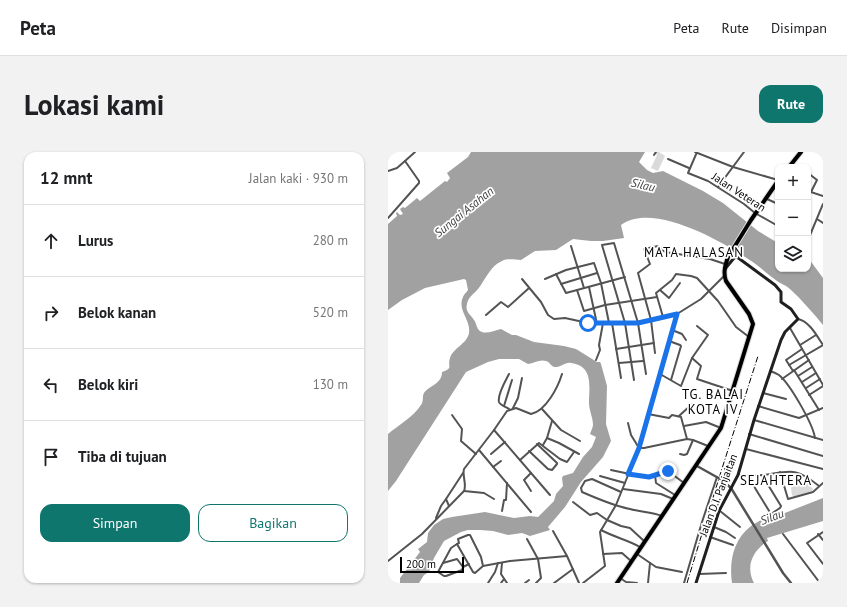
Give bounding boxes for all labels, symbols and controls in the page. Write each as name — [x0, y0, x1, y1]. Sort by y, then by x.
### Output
text: Peta — [20, 16, 56, 40]
text: Peta — [673, 19, 699, 37]
text: Rute — [721, 19, 749, 37]
text: Disimpan — [771, 19, 827, 37]
button: Rute — [759, 85, 823, 123]
text: Lokasi kami — [24, 86, 164, 123]
map controls — [775, 164, 811, 272]
button: + — [775, 164, 811, 200]
text: 12 mnt — [40, 167, 92, 189]
street label: Jalan Veteran — [709, 169, 769, 215]
text: Jalan kaki · 930 m — [249, 170, 348, 187]
water label: Silau — [630, 174, 657, 195]
water label: Sungai Asahan — [431, 183, 496, 240]
button: − — [775, 200, 811, 236]
icon: ahead — [40, 230, 62, 252]
text: Lurus — [78, 231, 113, 250]
text: 280 m — [313, 232, 348, 249]
button: layers — [775, 236, 811, 272]
district label: MATA HALASAN — [644, 244, 744, 261]
icon: right — [40, 302, 62, 324]
text: Belok kanan — [78, 303, 156, 322]
text: 520 m — [313, 304, 348, 321]
route start — [579, 314, 597, 332]
icon: left — [40, 374, 62, 396]
text: Belok kiri — [78, 375, 138, 394]
text: 130 m — [313, 376, 348, 393]
district label: TG. BALAI KOTA IV — [682, 386, 744, 418]
icon: arrive — [40, 446, 62, 468]
text: Tiba di tujuan — [78, 447, 167, 466]
street label: Jalan D.I. Panjaitan — [696, 452, 740, 539]
route end — [659, 462, 677, 480]
district label: SEJAHTERA — [740, 472, 812, 489]
button: Simpan — [40, 504, 190, 542]
button: Bagikan — [198, 504, 348, 542]
water label: Silau — [758, 505, 786, 528]
scale bar — [400, 555, 464, 574]
text: 200 m — [406, 557, 436, 571]

